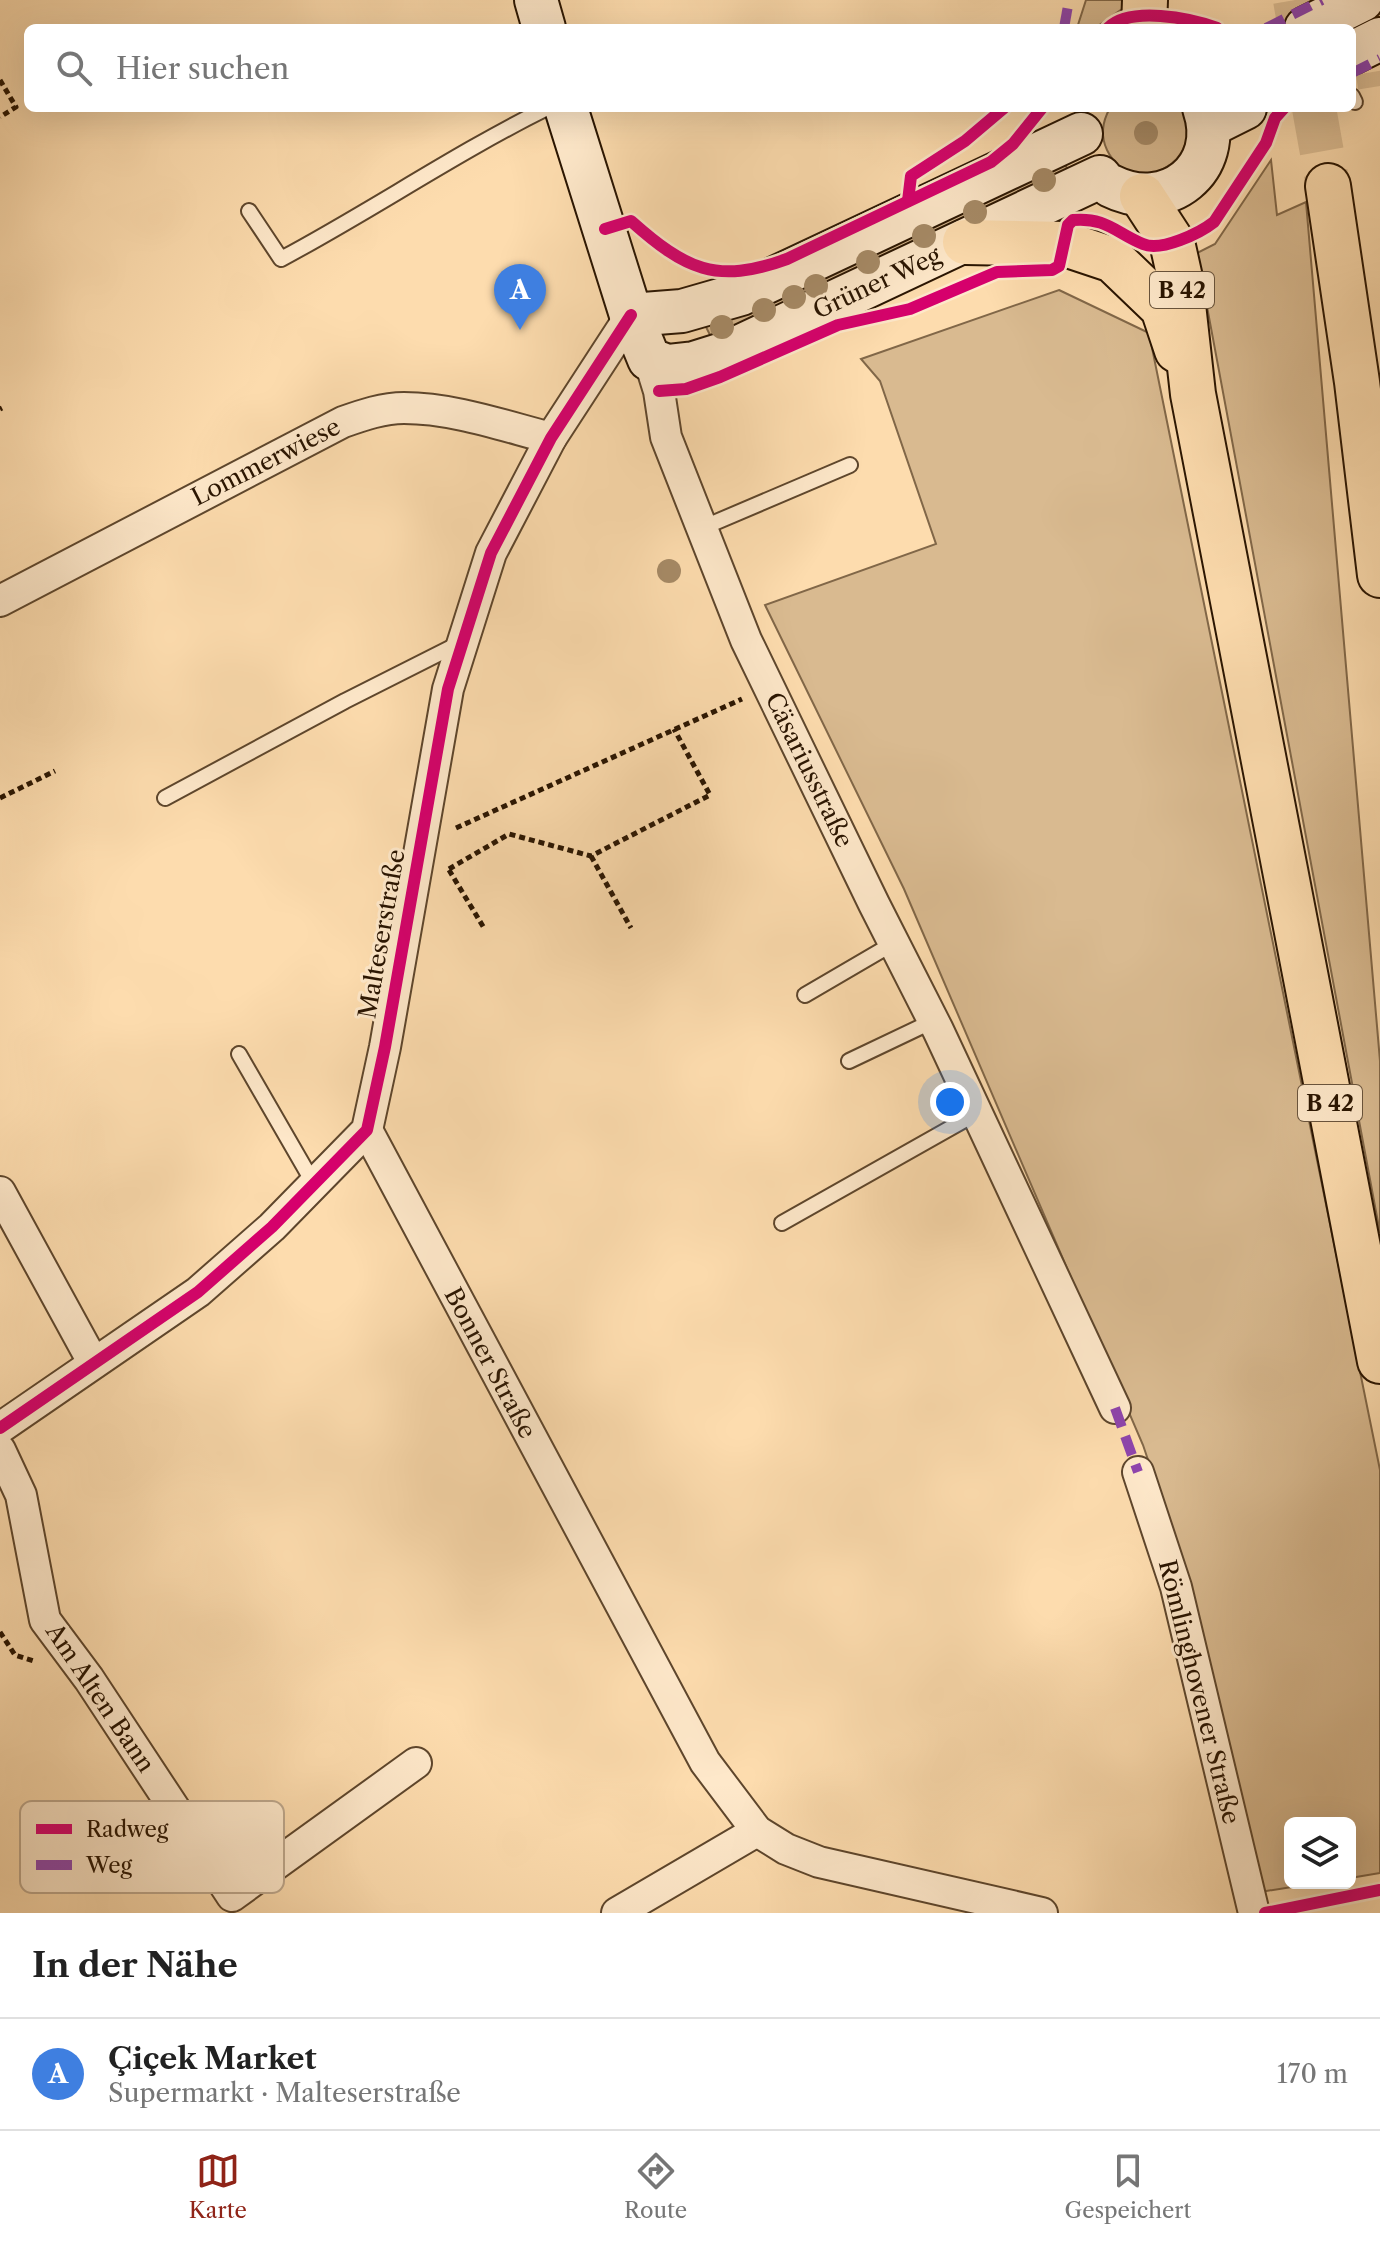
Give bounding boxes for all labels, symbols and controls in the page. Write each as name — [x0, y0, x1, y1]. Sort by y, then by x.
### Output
search box — [24, 24, 1356, 112]
icon: search — [52, 46, 96, 90]
text: Hier suchen — [116, 50, 289, 87]
street label: Grüner Weg — [808, 240, 946, 325]
pin: A — [494, 264, 546, 330]
road number: B 42 — [1150, 272, 1214, 308]
street label: Lommerwiese — [186, 412, 345, 512]
street label: Cäsariusstraße — [759, 688, 859, 852]
street label: Malteserstraße — [352, 847, 411, 1021]
your location — [930, 1082, 970, 1122]
road number: B 42 — [1298, 1085, 1362, 1121]
street label: Bonner Straße — [439, 1282, 542, 1443]
street label: Römlinghovener Straße — [1153, 1557, 1246, 1827]
street label: Am Alten Bann — [39, 1617, 161, 1778]
legend — [20, 1801, 284, 1893]
text: Radweg — [86, 1816, 169, 1843]
map controls — [1284, 1817, 1356, 1889]
button: layers — [1284, 1817, 1356, 1889]
text: Weg — [85, 1852, 133, 1879]
text: In der Nähe — [32, 1944, 238, 1986]
text: Çiçek Market — [108, 2040, 317, 2077]
text: A — [48, 2058, 68, 2090]
text: 170 m — [1277, 2058, 1348, 2090]
text: Supermarkt · Malteserstraße — [108, 2077, 461, 2109]
tab: Karte — [189, 2149, 247, 2224]
tab: Route — [624, 2149, 687, 2224]
tab: Gespeichert — [1064, 2149, 1191, 2224]

